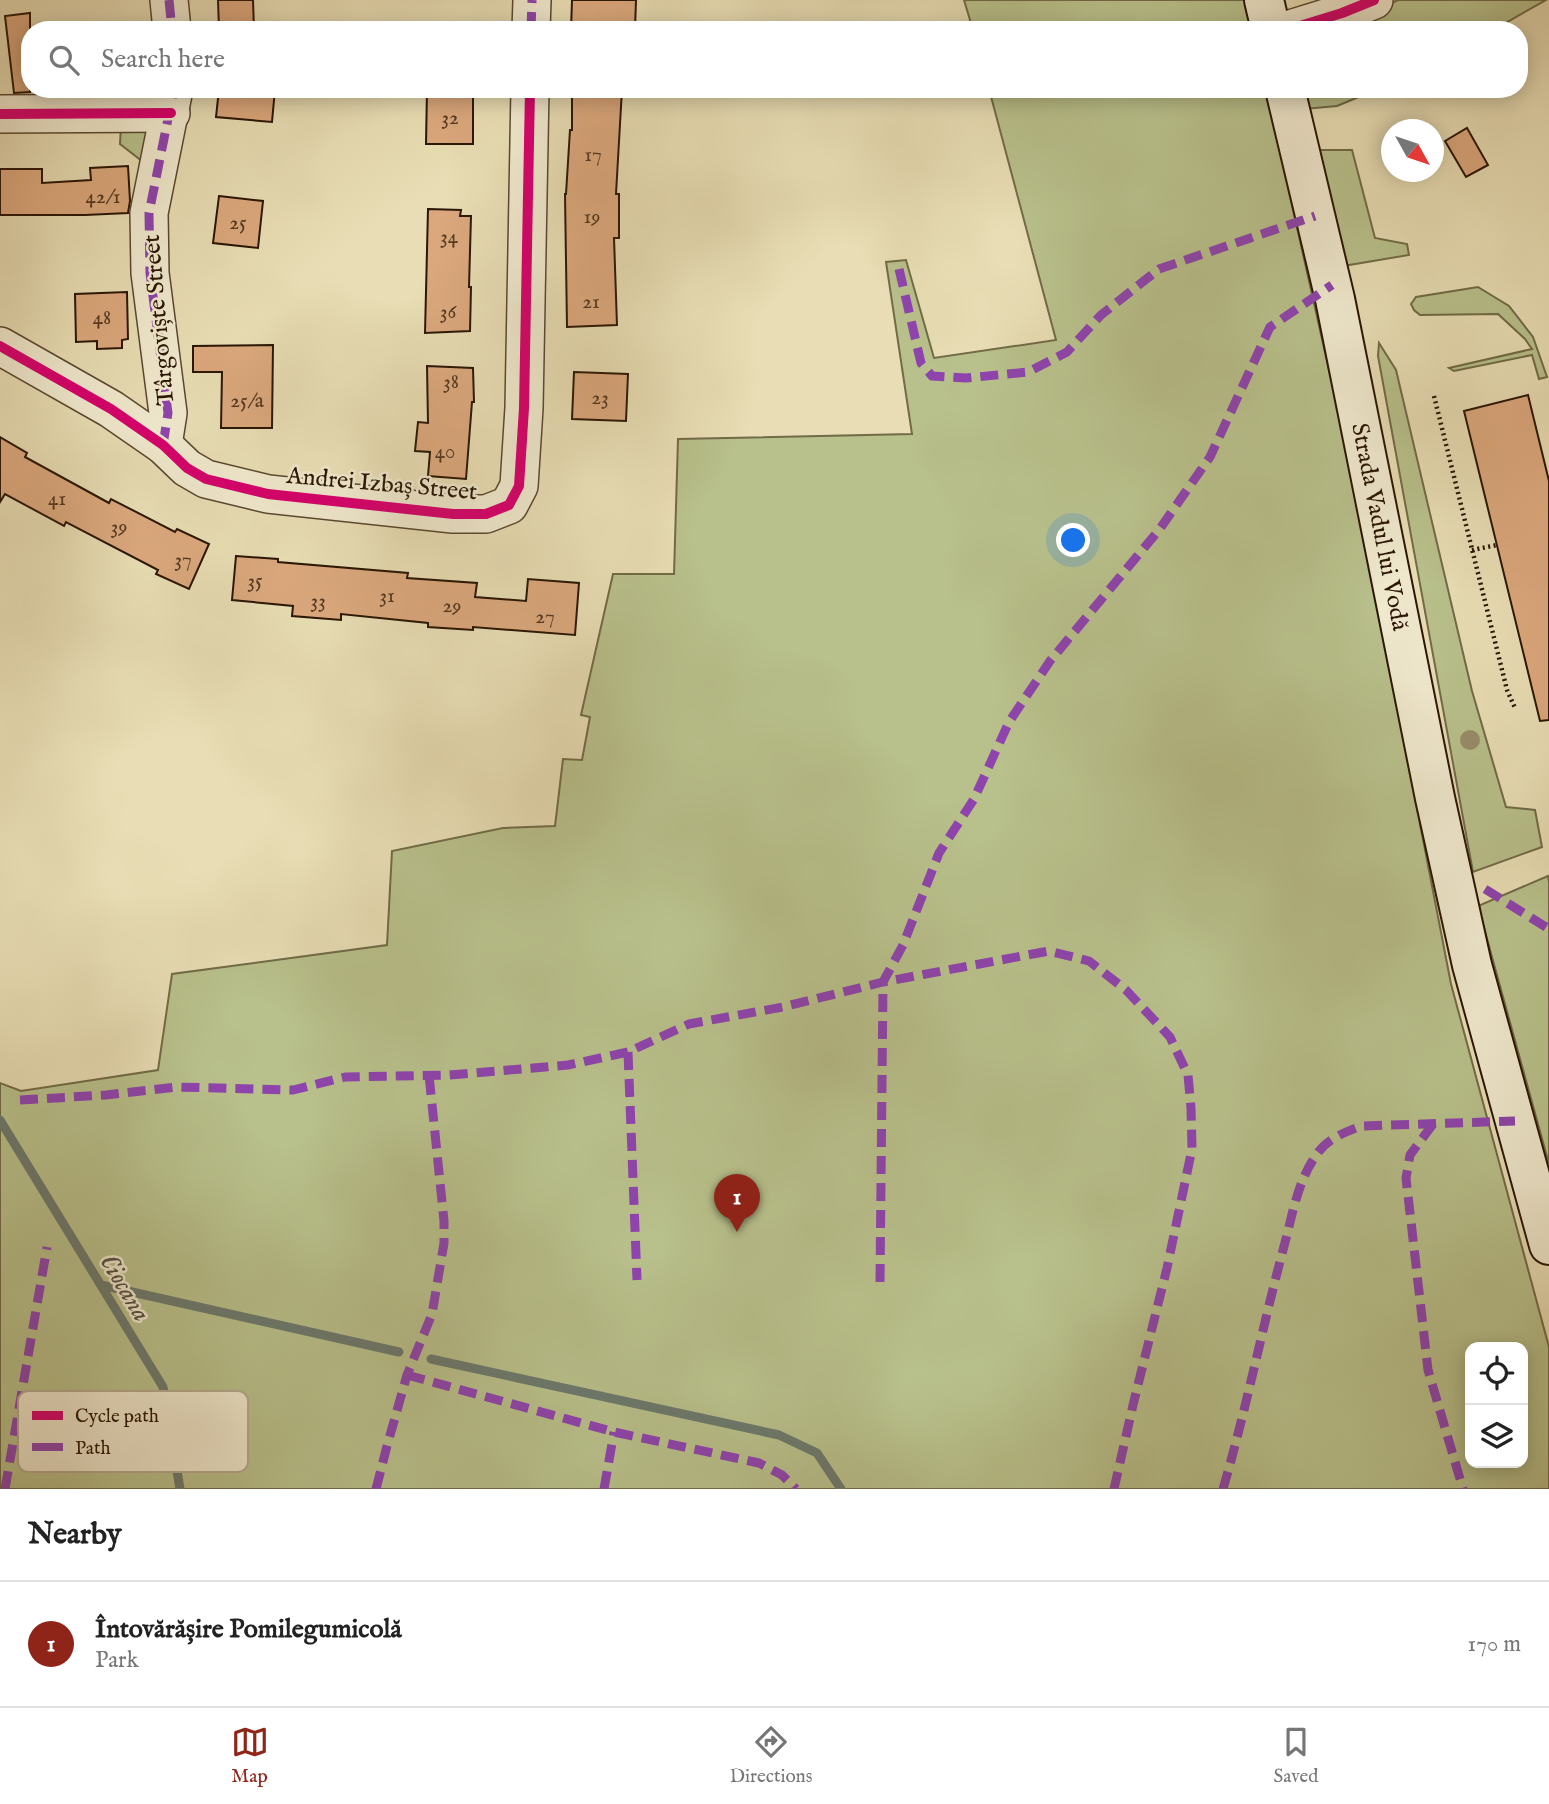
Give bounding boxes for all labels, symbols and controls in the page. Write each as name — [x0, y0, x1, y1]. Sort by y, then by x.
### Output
search box — [21, 21, 1528, 98]
icon: search — [45, 41, 83, 79]
text: Search here — [101, 43, 225, 76]
house number: 32 — [441, 105, 459, 132]
north arrow — [1381, 119, 1444, 182]
house number: 17 — [584, 142, 602, 169]
house number: 42/1 — [85, 184, 121, 211]
house number: 19 — [584, 204, 601, 231]
house number: 25 — [229, 210, 247, 237]
house number: 34 — [440, 224, 459, 251]
street label: Târgoviște Street — [137, 233, 182, 407]
house number: 21 — [582, 289, 600, 316]
house number: 36 — [440, 299, 457, 326]
house number: 48 — [93, 305, 111, 332]
house number: 38 — [443, 369, 459, 396]
house number: 23 — [591, 385, 609, 412]
house number: 25/a — [230, 388, 265, 415]
street label: Strada Vadul lui Vodă — [1343, 420, 1415, 634]
house number: 40 — [435, 439, 455, 466]
street label: Andrei Izbaș Street — [284, 461, 478, 508]
house number: 41 — [48, 486, 66, 513]
house number: 39 — [110, 514, 128, 541]
your location — [1056, 523, 1090, 557]
house number: 37 — [174, 547, 192, 574]
house number: 35 — [247, 568, 263, 595]
house number: 31 — [379, 583, 395, 610]
house number: 33 — [310, 588, 326, 615]
house number: 29 — [442, 593, 462, 620]
house number: 27 — [535, 604, 555, 631]
pin: 1 — [714, 1174, 760, 1232]
water label: Ciocana — [92, 1248, 158, 1327]
map controls — [1465, 1342, 1528, 1468]
button: locate — [1465, 1342, 1528, 1405]
legend — [18, 1391, 248, 1472]
text: Cycle path — [75, 1405, 159, 1429]
button: layers — [1465, 1405, 1528, 1468]
text: Path — [75, 1437, 111, 1461]
text: Nearby — [28, 1516, 121, 1554]
text: Întovărășire Pomilegumicolă — [95, 1613, 402, 1646]
text: 1 — [47, 1630, 55, 1659]
text: 170 m — [1468, 1630, 1521, 1659]
text: Park — [95, 1646, 139, 1675]
tab: Map — [231, 1723, 269, 1789]
tab: Directions — [730, 1723, 812, 1789]
tab: Saved — [1273, 1723, 1318, 1789]

